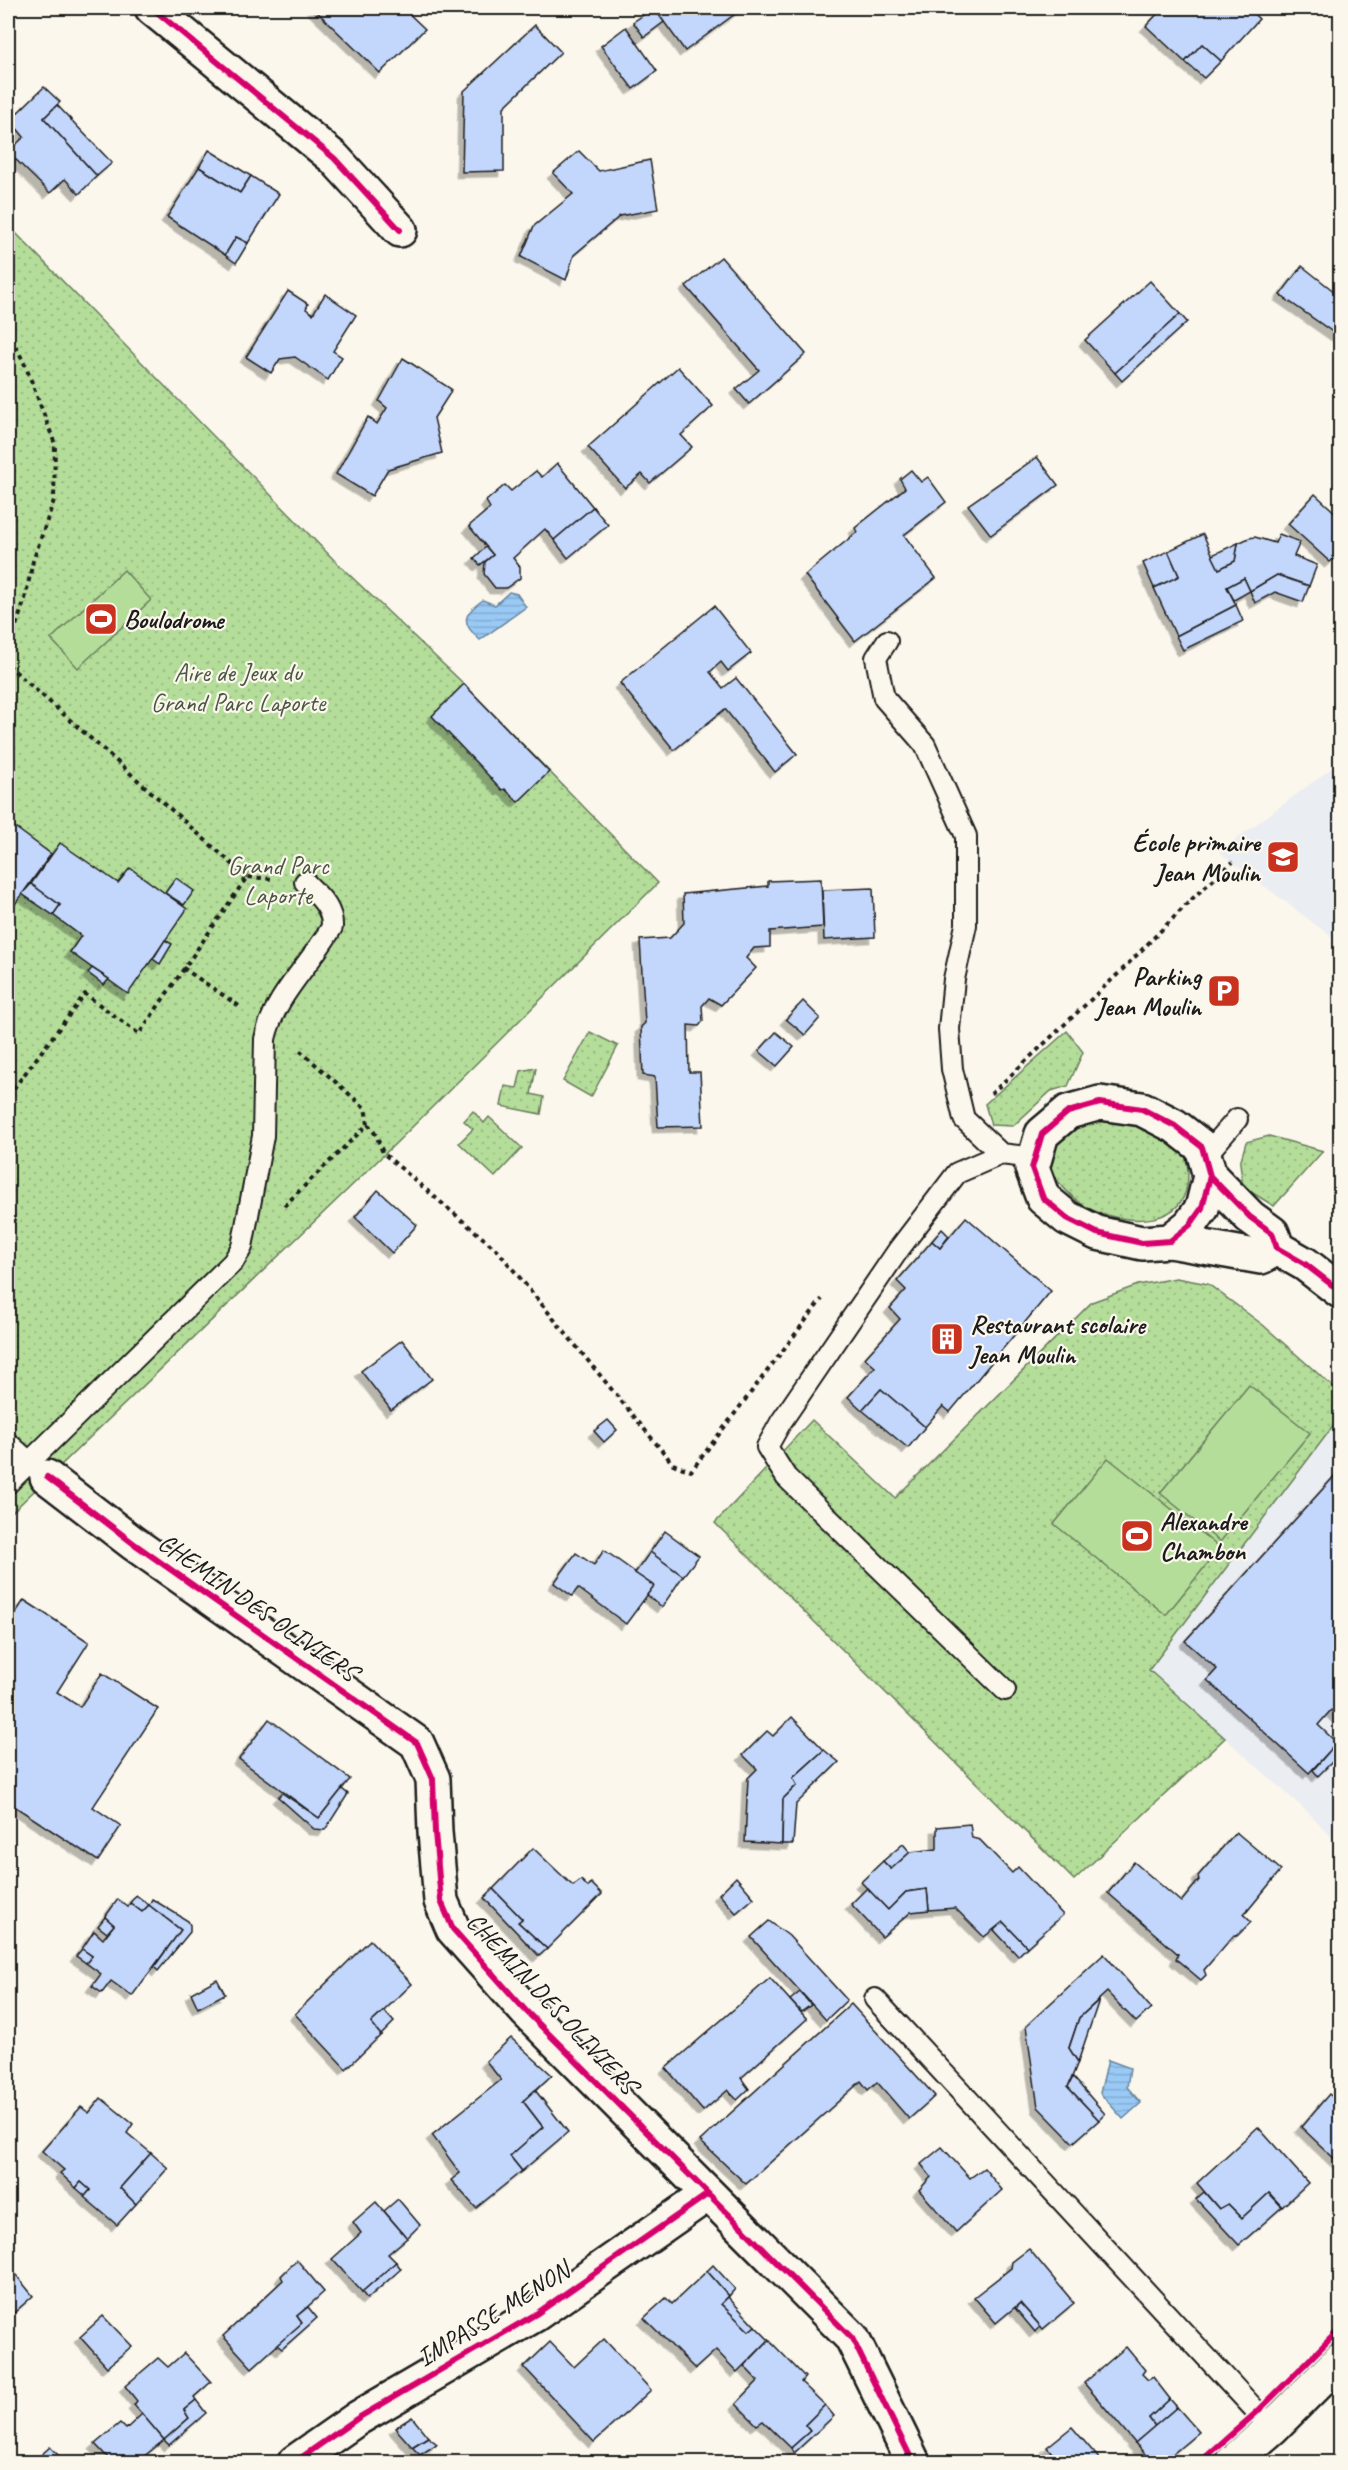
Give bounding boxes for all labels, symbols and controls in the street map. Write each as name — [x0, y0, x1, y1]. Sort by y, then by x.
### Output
sports icon: Boulodrome — [83, 601, 119, 637]
place label: Boulodrome — [124, 603, 226, 636]
park label: Aire de Jeux du Grand Parc Laporte — [151, 656, 327, 719]
place label: École primaire Jean Moulin — [1132, 826, 1262, 889]
school or university icon: École primaire Jean Moulin — [1265, 839, 1301, 875]
park label: Grand Parc Laporte — [227, 849, 329, 912]
place label: Parking Jean Moulin — [1094, 960, 1204, 1023]
parking icon: Parking Jean Moulin — [1206, 973, 1242, 1009]
place label: Restaurant scolaire Jean Moulin — [968, 1308, 1147, 1371]
building icon: Restaurant scolaire Jean Moulin — [929, 1321, 965, 1357]
place label: Alexandre Chambon — [1160, 1505, 1249, 1568]
sports icon: Alexandre Chambon — [1119, 1518, 1155, 1554]
street label: CHEMIN DES OLIVIERS — [152, 1526, 368, 1691]
street label: CHEMIN DES OLIVIERS — [459, 1905, 648, 2104]
street label: IMPASSE MENON — [411, 2252, 579, 2374]

